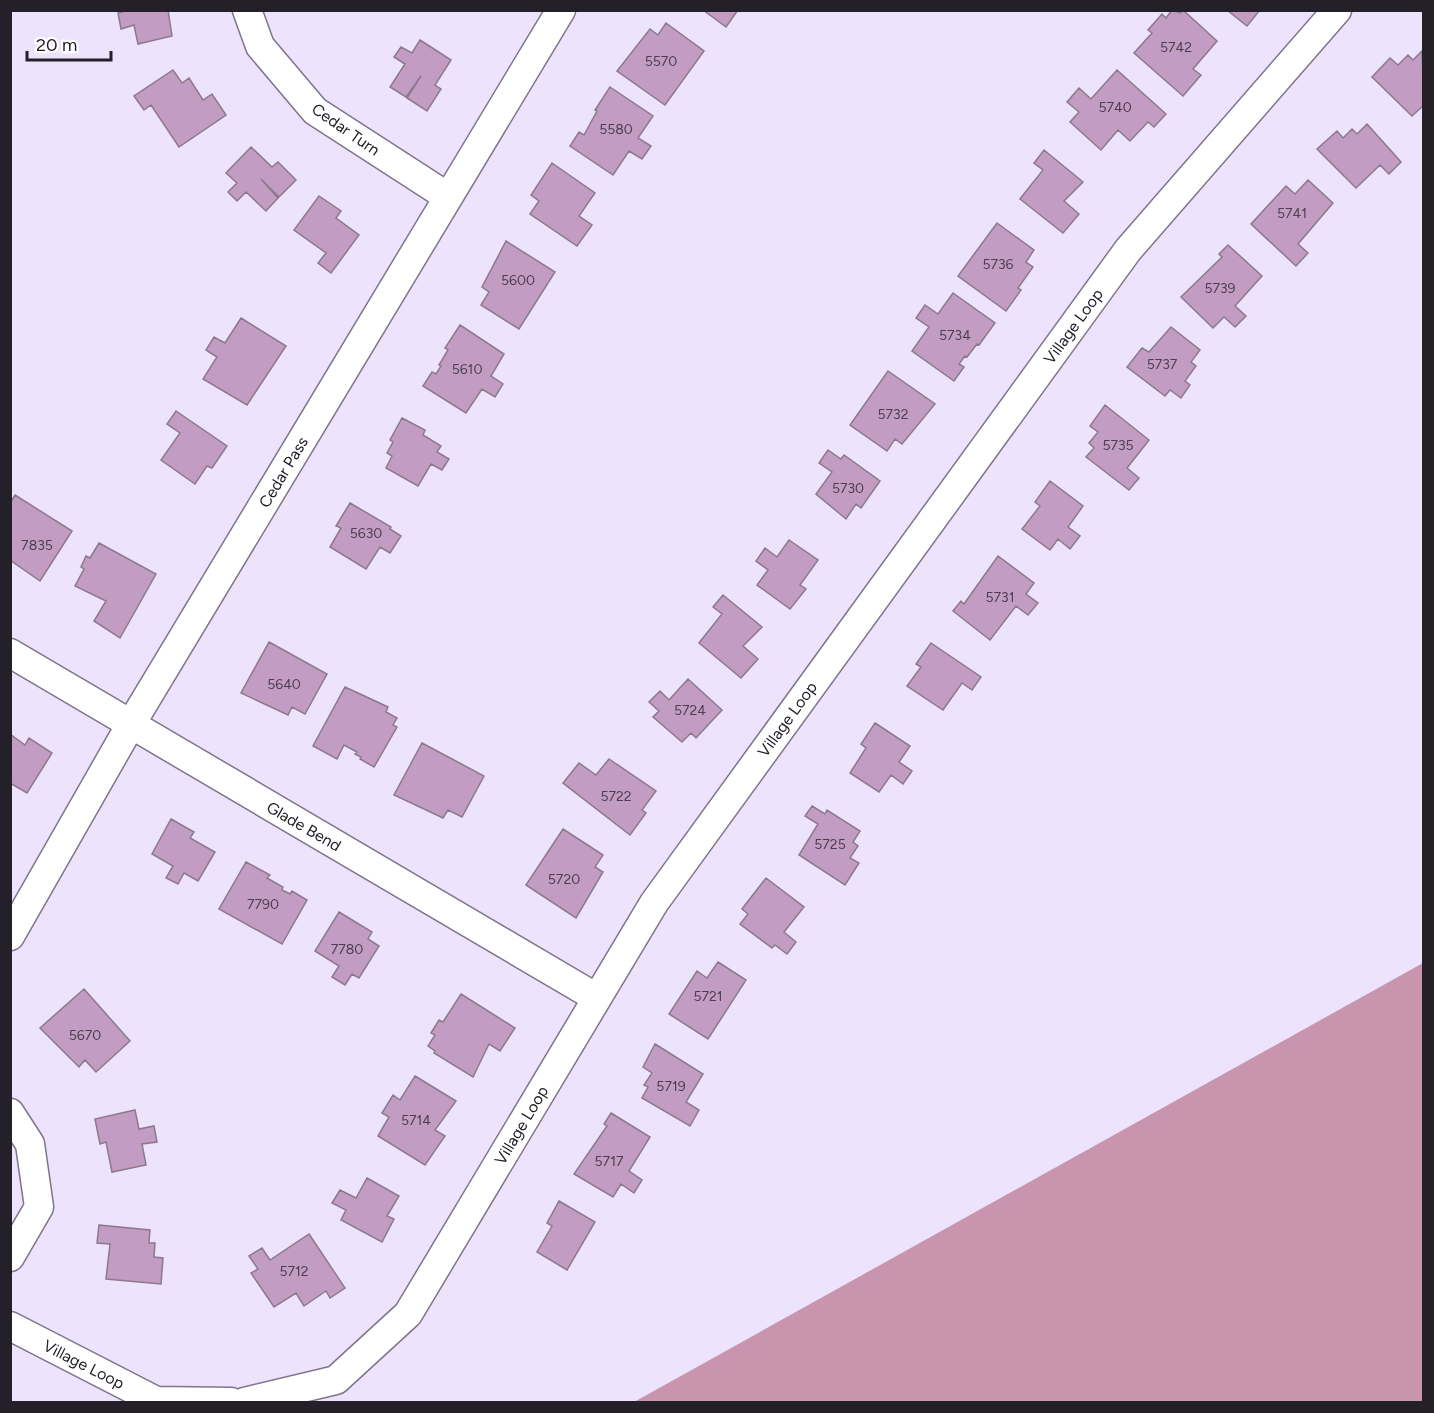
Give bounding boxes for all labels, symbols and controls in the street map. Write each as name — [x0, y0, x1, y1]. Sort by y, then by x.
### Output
scale bar — [27, 24, 111, 62]
text: 20 m — [36, 34, 77, 56]
house number: 5742 — [1160, 39, 1192, 56]
house number: 5570 — [645, 53, 677, 70]
street label: Cedar Turn — [308, 99, 383, 160]
house number: 5740 — [1098, 99, 1132, 116]
house number: 5580 — [599, 121, 633, 138]
house number: 5741 — [1277, 205, 1307, 222]
house number: 5736 — [982, 256, 1014, 273]
house number: 5600 — [501, 272, 535, 289]
house number: 5739 — [1204, 280, 1236, 297]
street label: Village Loop — [1040, 285, 1107, 368]
house number: 5734 — [939, 327, 971, 344]
house number: 5737 — [1147, 356, 1178, 373]
house number: 5610 — [452, 361, 482, 378]
house number: 5732 — [877, 406, 909, 423]
street label: Cedar Pass — [255, 433, 312, 511]
house number: 5735 — [1102, 437, 1134, 454]
house number: 5730 — [832, 480, 864, 497]
house number: 5630 — [350, 525, 382, 542]
house number: 7835 — [21, 537, 53, 554]
house number: 5731 — [986, 589, 1014, 606]
house number: 5640 — [267, 676, 301, 693]
street label: Village Loop — [754, 678, 821, 761]
house number: 5724 — [674, 702, 706, 719]
house number: 5722 — [600, 788, 632, 805]
street label: Glade Bend — [263, 798, 344, 855]
house number: 5725 — [814, 836, 846, 853]
house number: 5720 — [548, 871, 580, 888]
house number: 7790 — [247, 896, 279, 913]
house number: 7780 — [331, 941, 363, 958]
house number: 5721 — [693, 988, 723, 1005]
house number: 5670 — [69, 1027, 101, 1044]
house number: 5719 — [656, 1078, 686, 1095]
street label: Village Loop — [491, 1082, 552, 1168]
house number: 5714 — [401, 1112, 431, 1129]
house number: 5717 — [595, 1153, 624, 1170]
house number: 5712 — [279, 1263, 309, 1280]
street label: Village Loop — [40, 1336, 127, 1393]

